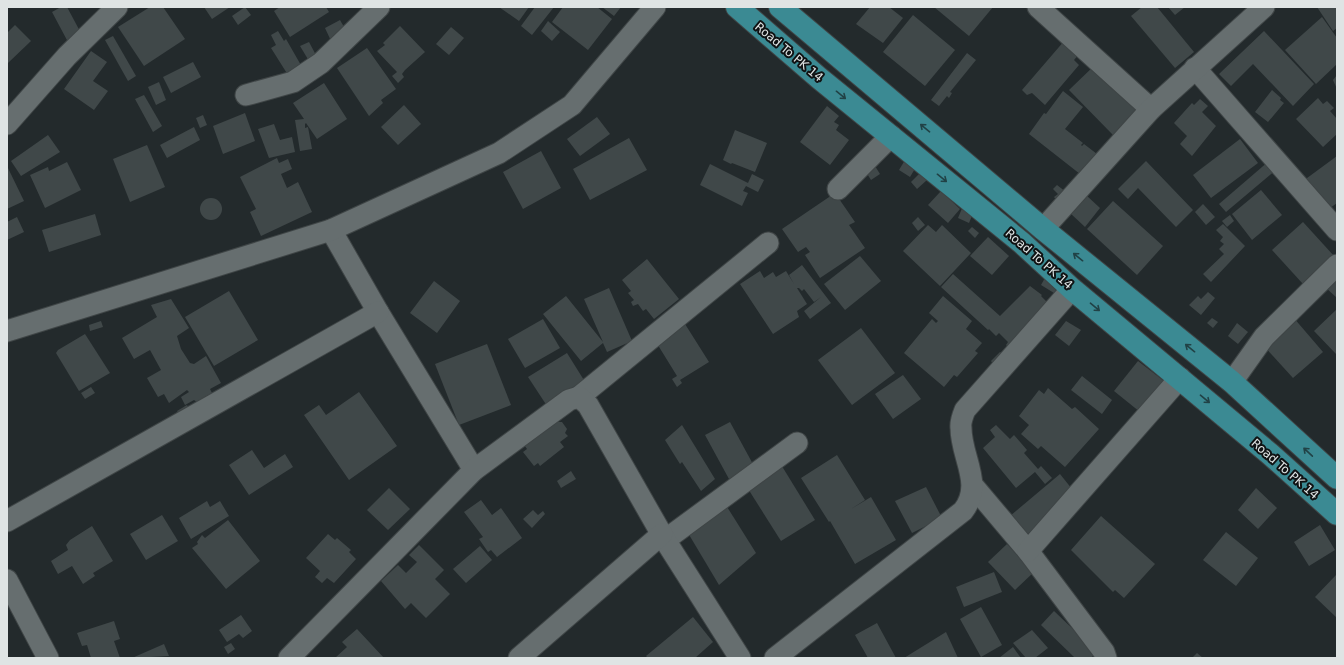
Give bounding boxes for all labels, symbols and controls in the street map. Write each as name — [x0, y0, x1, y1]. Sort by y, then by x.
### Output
street label: Road To PK 14 — [752, 19, 826, 85]
one-way arrow — [836, 91, 847, 100]
one-way arrow — [920, 124, 930, 133]
one-way arrow — [937, 173, 947, 182]
street label: Road To PK 14 — [1002, 226, 1076, 292]
one-way arrow — [1072, 253, 1083, 262]
one-way arrow — [1089, 302, 1100, 311]
one-way arrow — [1184, 343, 1195, 352]
one-way arrow — [1200, 395, 1210, 404]
street label: Road To PK 14 — [1248, 436, 1322, 502]
one-way arrow — [1303, 447, 1313, 457]

